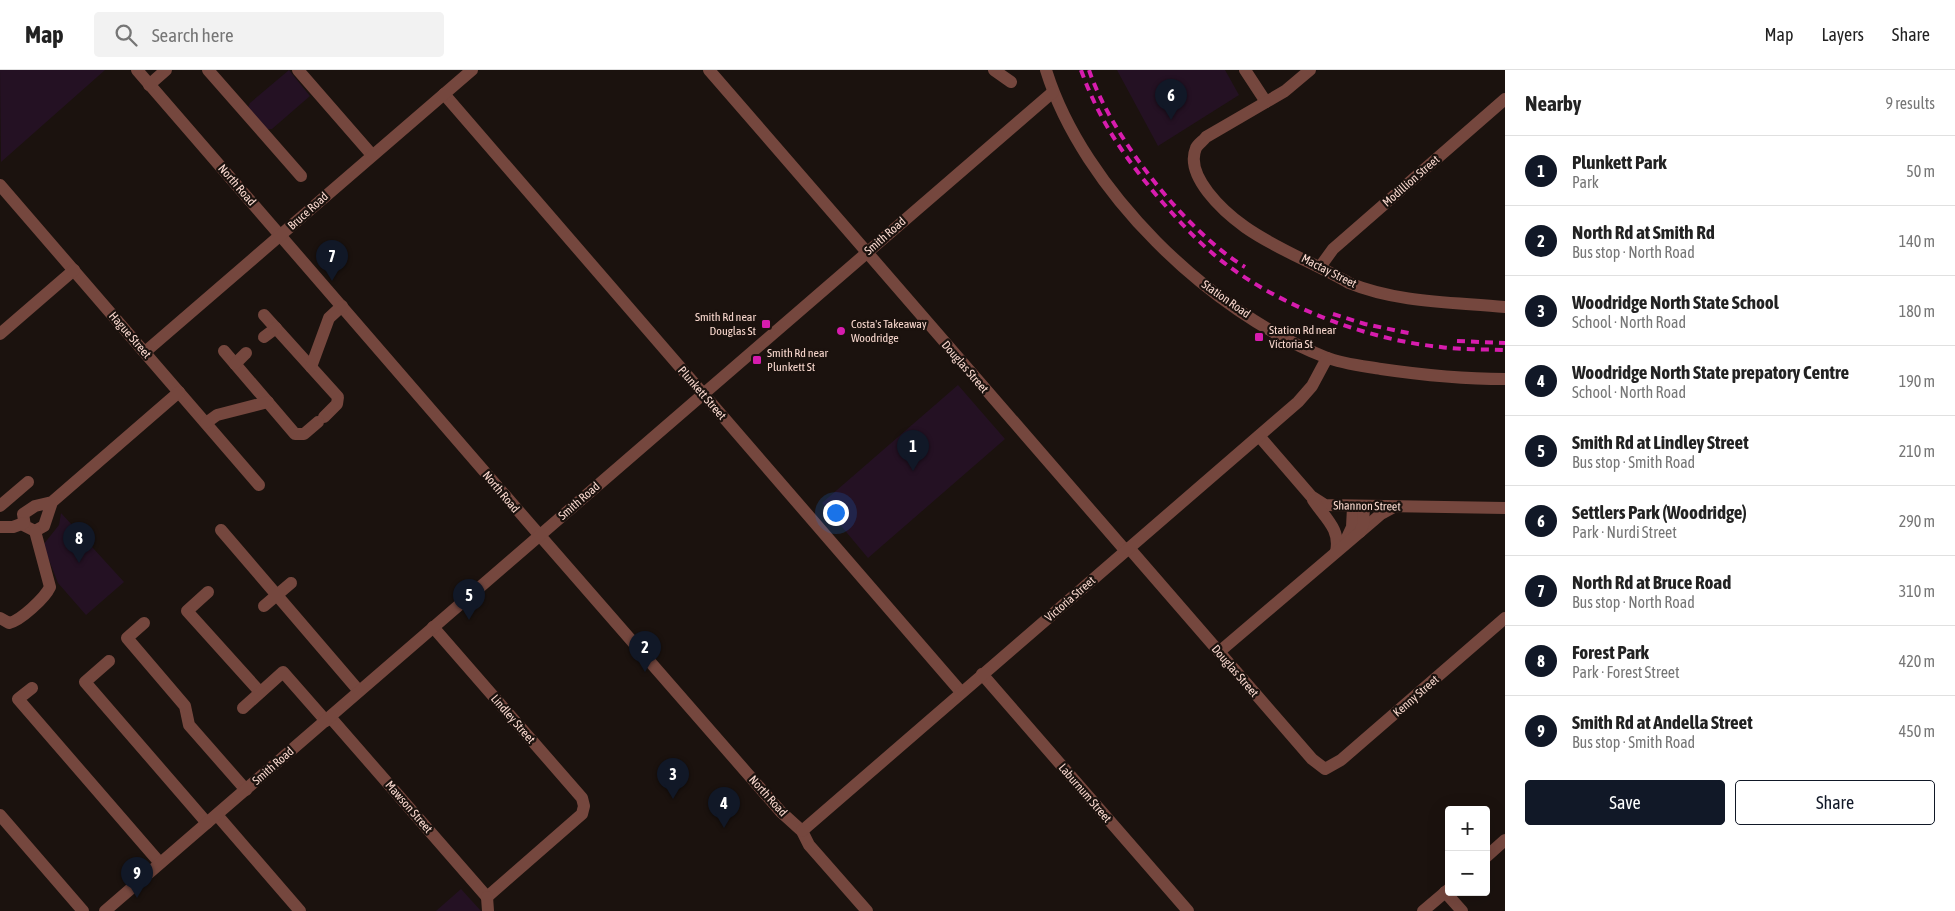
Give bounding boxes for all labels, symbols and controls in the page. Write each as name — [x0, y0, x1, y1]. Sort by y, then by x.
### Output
search box — [94, 12, 444, 57]
text: Map — [25, 21, 64, 48]
icon: search — [112, 21, 140, 49]
text: Search here — [152, 24, 234, 46]
text: Map — [1764, 24, 1793, 45]
text: Layers — [1821, 24, 1864, 45]
text: Share — [1892, 24, 1930, 45]
pin: 6 — [1155, 79, 1187, 120]
text: Nearby — [1525, 91, 1581, 115]
text: 9 results — [1885, 94, 1935, 112]
text: Plunkett Park — [1572, 151, 1667, 173]
street label: Modillion Street — [1380, 152, 1443, 209]
street label: North Road — [215, 162, 259, 208]
text: 1 — [1537, 162, 1545, 180]
text: 50 m — [1906, 162, 1935, 180]
text: Park — [1572, 173, 1599, 191]
street label: Bruce Road — [285, 189, 331, 233]
street label: Smith Road — [861, 214, 909, 258]
text: North Rd at Smith Rd — [1572, 221, 1715, 243]
text: 2 — [1537, 232, 1545, 250]
text: 140 m — [1899, 232, 1935, 250]
pin: 7 — [316, 240, 348, 281]
text: Bus stop · North Road — [1572, 243, 1695, 261]
street label: Mactay Street — [1299, 251, 1359, 291]
street label: Station Road — [1199, 277, 1253, 321]
text: Woodridge North State School — [1572, 291, 1779, 313]
text: 3 — [1537, 302, 1545, 320]
text: 180 m — [1899, 302, 1935, 320]
street label: Hague Street — [106, 309, 154, 361]
place label: Smith Rd near Douglas St — [695, 310, 757, 338]
text: School · North Road — [1572, 313, 1686, 331]
place label: Costa's Takeaway Woodridge — [851, 317, 927, 345]
marker: Smith Rd near Douglas St — [760, 318, 772, 330]
place label: Station Rd near Victoria St — [1269, 323, 1337, 351]
marker: Costa's Takeaway Woodridge — [835, 325, 847, 337]
marker: Station Rd near Victoria St — [1253, 331, 1265, 343]
street label: Douglas Street — [939, 338, 992, 396]
place label: Smith Rd near Plunkett St — [767, 346, 829, 374]
marker: Smith Rd near Plunkett St — [751, 354, 763, 366]
text: Woodridge North State prepatory Centre — [1572, 361, 1849, 383]
street label: Plunkett Street — [675, 363, 729, 423]
text: 4 — [1537, 372, 1545, 390]
text: 190 m — [1899, 372, 1935, 390]
text: School · North Road — [1572, 383, 1686, 401]
pin: 1 — [897, 430, 929, 471]
text: Smith Rd at Lindley Street — [1572, 431, 1749, 453]
text: 5 — [1537, 442, 1545, 460]
text: 210 m — [1899, 442, 1935, 460]
text: Bus stop · Smith Road — [1572, 453, 1695, 471]
street label: North Road — [480, 468, 522, 516]
street label: Smith Road — [555, 479, 603, 523]
street label: Shannon Street — [1333, 498, 1401, 514]
your location — [823, 500, 849, 526]
text: Settlers Park (Woodridge) — [1572, 501, 1747, 523]
text: 6 — [1537, 512, 1545, 530]
text: 290 m — [1899, 512, 1935, 530]
pin: 8 — [63, 522, 95, 563]
text: Park · Nurdi Street — [1572, 523, 1677, 541]
text: North Rd at Bruce Road — [1572, 571, 1731, 593]
street label: Victoria Street — [1042, 573, 1098, 625]
pin: 5 — [453, 579, 485, 620]
text: 7 — [1537, 582, 1545, 600]
text: 310 m — [1899, 582, 1935, 600]
text: Bus stop · North Road — [1572, 593, 1695, 611]
pin: 2 — [629, 631, 661, 672]
text: Forest Park — [1572, 641, 1649, 663]
street label: Douglas Street — [1209, 642, 1262, 700]
text: 8 — [1537, 652, 1545, 670]
text: 420 m — [1899, 652, 1935, 670]
text: Park · Forest Street — [1572, 663, 1680, 681]
street label: Kenny Street — [1390, 672, 1442, 720]
street label: Lindley Street — [488, 692, 538, 747]
text: Smith Rd at Andella Street — [1572, 711, 1753, 733]
text: 9 — [1537, 722, 1545, 740]
text: 450 m — [1899, 722, 1935, 740]
text: Bus stop · Smith Road — [1572, 733, 1695, 751]
street label: Smith Road — [249, 744, 297, 788]
pin: 3 — [657, 758, 689, 799]
street label: Laburnum Street — [1056, 761, 1115, 826]
street label: North Road — [746, 773, 790, 819]
street label: Mawson Street — [383, 778, 436, 836]
button: Save — [1525, 780, 1725, 825]
button: Share — [1735, 780, 1935, 825]
pin: 4 — [708, 787, 740, 828]
map controls — [1445, 806, 1490, 896]
button: + — [1445, 806, 1490, 851]
button: − — [1445, 851, 1490, 896]
pin: 9 — [121, 857, 153, 898]

